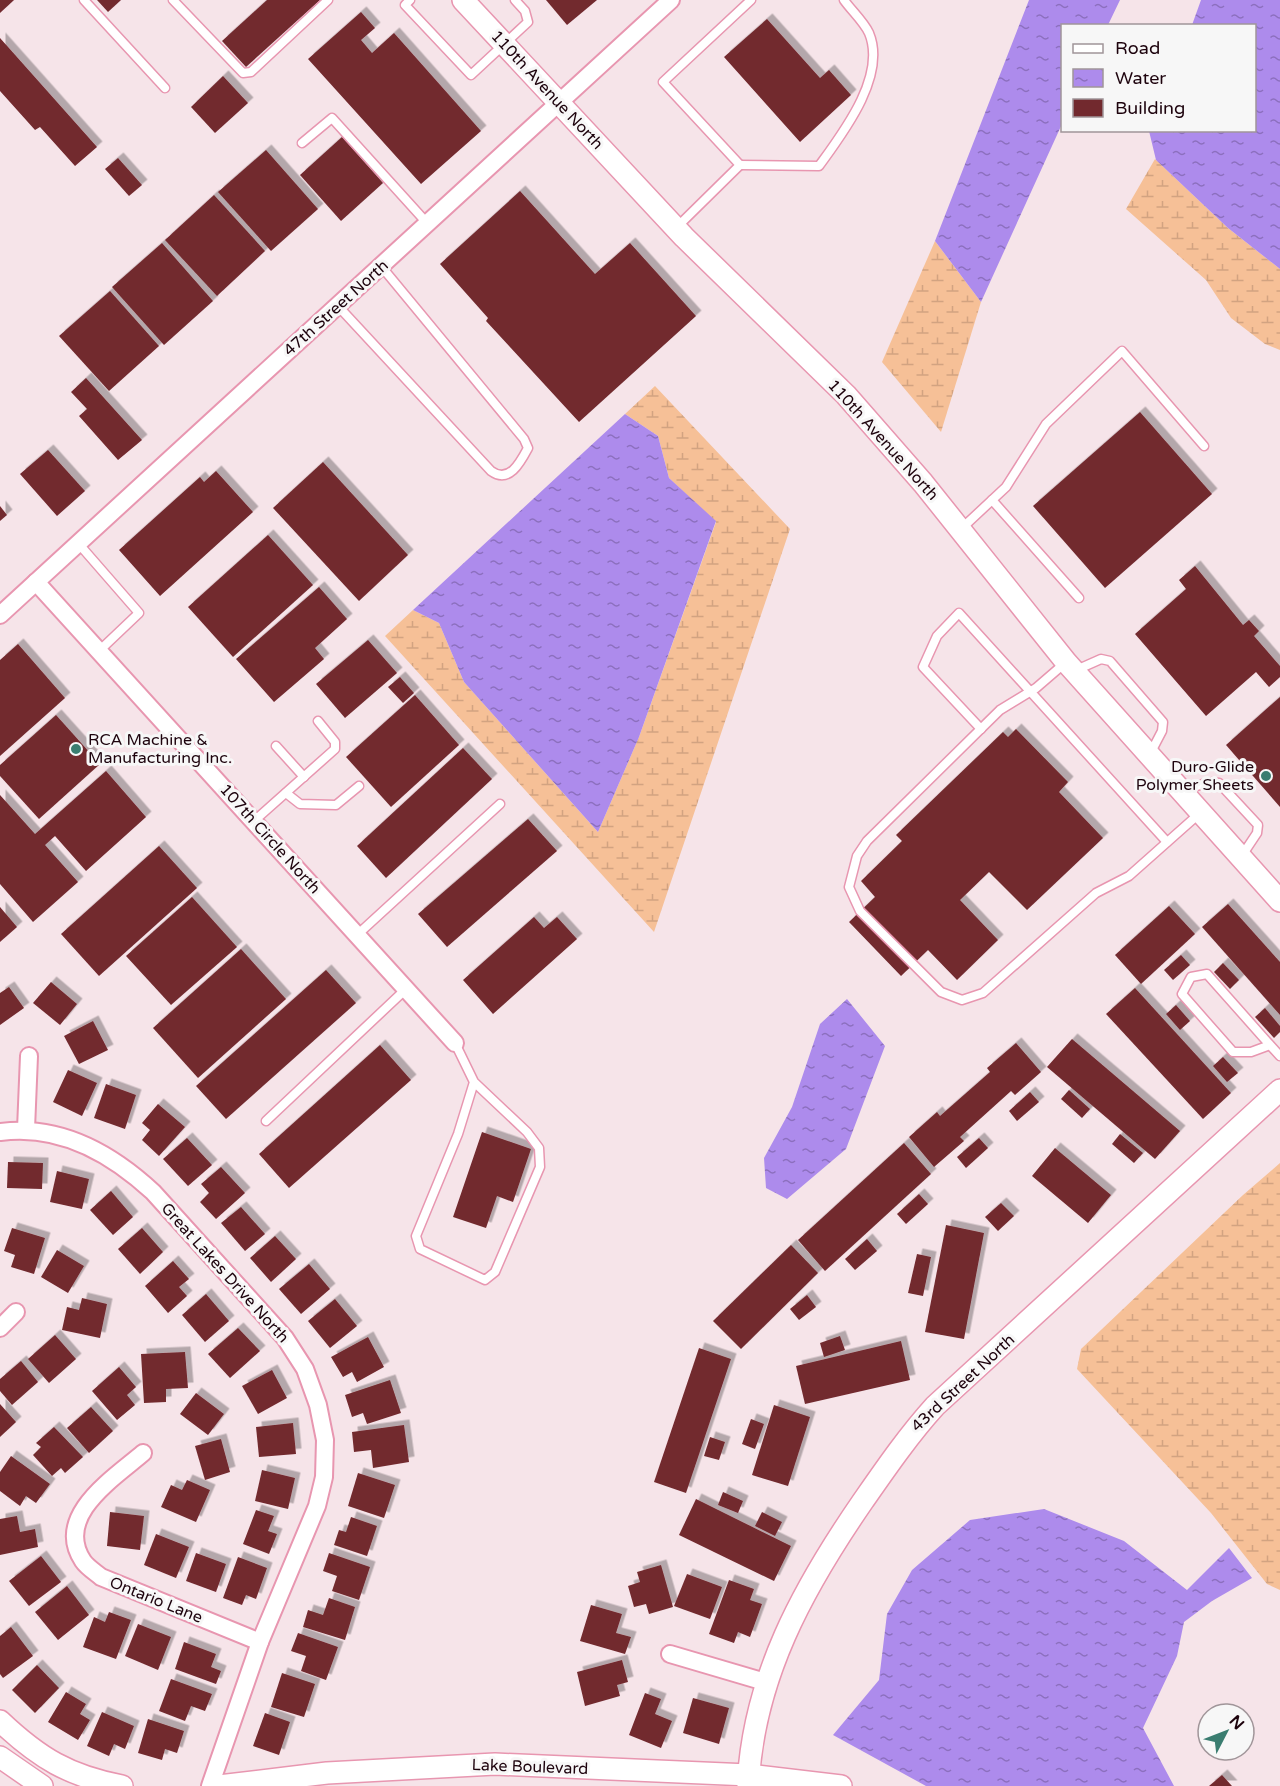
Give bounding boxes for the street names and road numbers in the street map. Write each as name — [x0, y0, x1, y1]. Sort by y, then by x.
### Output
street label: 110th Avenue North — [487, 26, 607, 154]
street label: 47th Street North — [279, 256, 393, 360]
street label: 110th Avenue North — [823, 375, 943, 505]
street label: 107th Circle North — [215, 780, 325, 898]
street label: Great Lakes Drive North — [157, 1199, 293, 1347]
street label: 43rd Street North — [907, 1330, 1019, 1436]
street label: Ontario Lane — [107, 1572, 205, 1628]
street label: Lake Boulevard — [471, 1755, 589, 1779]

